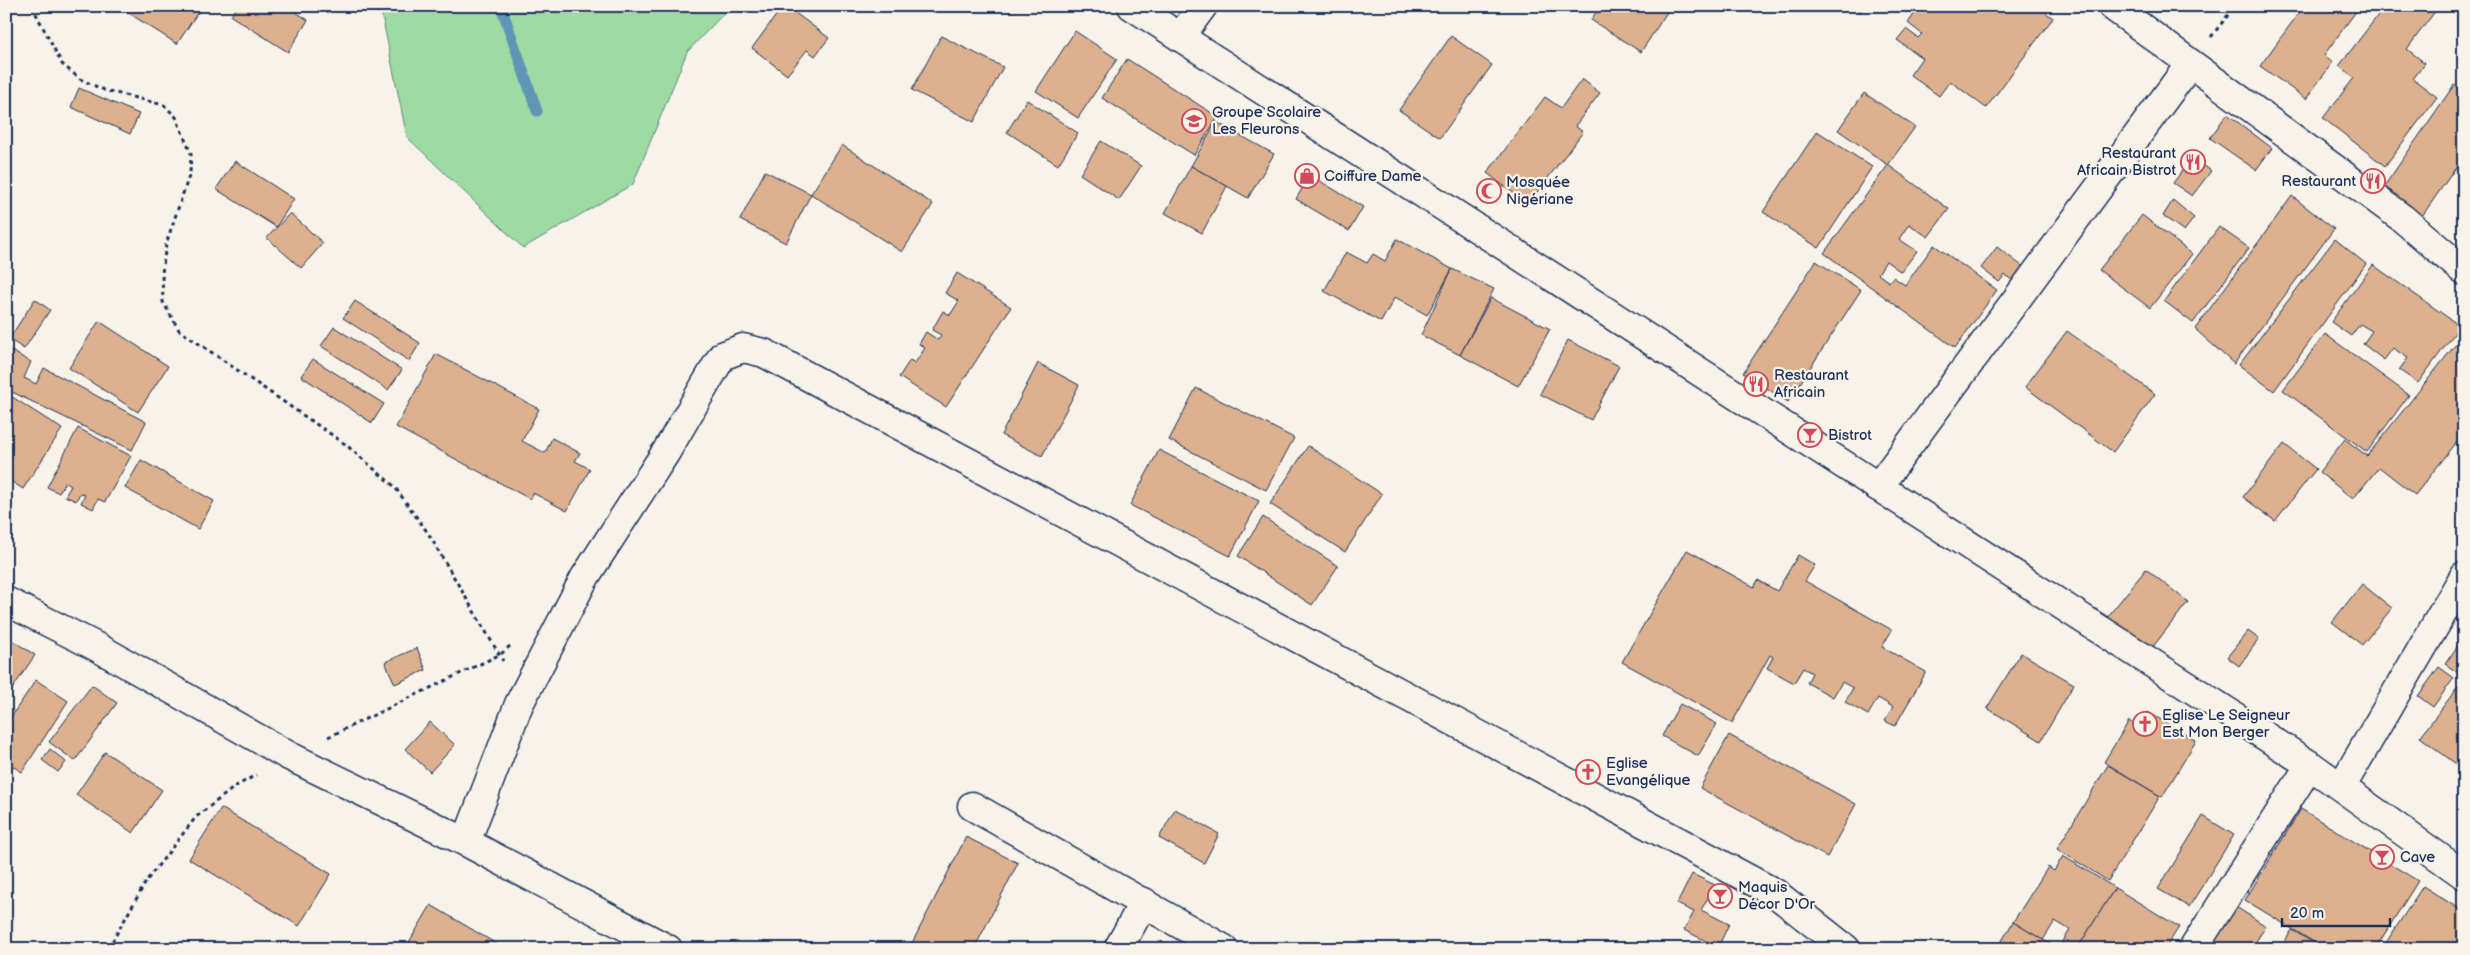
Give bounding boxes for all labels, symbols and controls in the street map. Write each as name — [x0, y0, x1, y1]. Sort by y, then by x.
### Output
place label: Groupe Scolaire Les Fleurons — [1212, 103, 1321, 139]
school or university icon: Groupe Scolaire Les Fleurons — [1181, 108, 1207, 134]
place label: Restaurant Africain Bistrot — [2077, 144, 2176, 180]
restaurant icon: Restaurant Africain Bistrot — [2180, 149, 2206, 175]
shop icon: Coiffure Dame — [1294, 163, 1320, 189]
place label: Coiffure Dame — [1324, 167, 1422, 186]
restaurant icon: Restaurant — [2360, 168, 2386, 194]
place label: Restaurant — [2281, 172, 2356, 191]
place label: Mosquée Nigériane — [1506, 173, 1573, 209]
mosque icon: Mosquée Nigériane — [1476, 178, 1502, 204]
place label: Restaurant Africain — [1774, 366, 1849, 402]
restaurant icon: Restaurant Africain — [1743, 371, 1769, 397]
bar icon: Bistrot — [1797, 422, 1823, 448]
place label: Bistrot — [1828, 426, 1872, 445]
place label: Eglise Le Seigneur Est Mon Berger — [2162, 706, 2290, 742]
church icon: Eglise Le Seigneur Est Mon Berger — [2132, 711, 2158, 737]
place label: Eglise Evangélique — [1606, 754, 1691, 790]
church icon: Eglise Evangélique — [1575, 759, 1601, 785]
bar icon: Cave — [2369, 844, 2395, 870]
place label: Cave — [2400, 848, 2435, 867]
place label: Maquis Décor D'Or — [1738, 878, 1815, 914]
bar icon: Maquis Décor D'Or — [1707, 883, 1733, 909]
scale bar — [2282, 895, 2390, 927]
text: 20 m — [2290, 904, 2324, 923]

